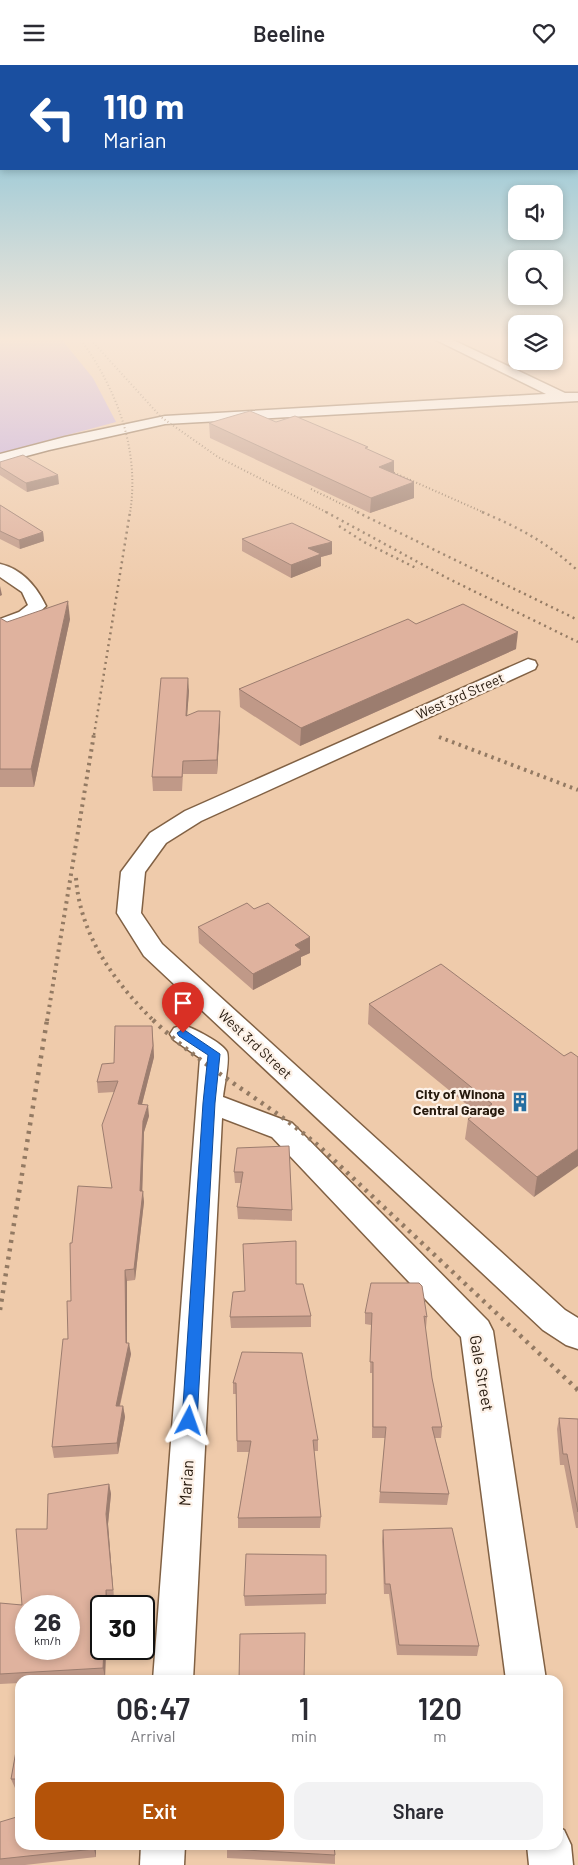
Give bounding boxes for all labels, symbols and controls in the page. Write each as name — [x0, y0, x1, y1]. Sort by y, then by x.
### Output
icon: menu — [20, 19, 48, 47]
icon: heart — [530, 19, 558, 47]
text: Beeline — [253, 20, 325, 46]
text: 110 m — [103, 84, 184, 126]
icon: left — [20, 85, 85, 150]
text: Marian — [103, 126, 167, 152]
map controls — [508, 185, 563, 370]
button: sound — [508, 185, 563, 240]
button: search — [508, 250, 563, 305]
button: layers — [508, 315, 563, 370]
street label: West 3rd Street — [413, 669, 506, 723]
pin — [162, 982, 204, 1033]
icon: arrive — [169, 989, 197, 1017]
street label: West 3rd Street — [215, 1005, 296, 1082]
place label: City of Winona Central Garage — [413, 1085, 505, 1118]
building icon: City of Winona Central Garage — [509, 1091, 531, 1113]
street label: Gale Street — [466, 1333, 499, 1412]
position arrow — [162, 1394, 214, 1446]
street label: Marian — [174, 1459, 197, 1507]
speed limit sign: 30 — [90, 1595, 155, 1660]
text: 26 — [34, 1606, 61, 1636]
text: km/h — [34, 1633, 61, 1647]
text: 06:47 — [116, 1690, 190, 1726]
text: 1 — [299, 1690, 309, 1726]
text: 120 — [418, 1690, 462, 1726]
text: Arrival — [131, 1726, 175, 1745]
text: min — [291, 1726, 317, 1745]
text: m — [433, 1726, 447, 1745]
button: Exit — [35, 1782, 284, 1840]
button: Share — [294, 1782, 543, 1840]

